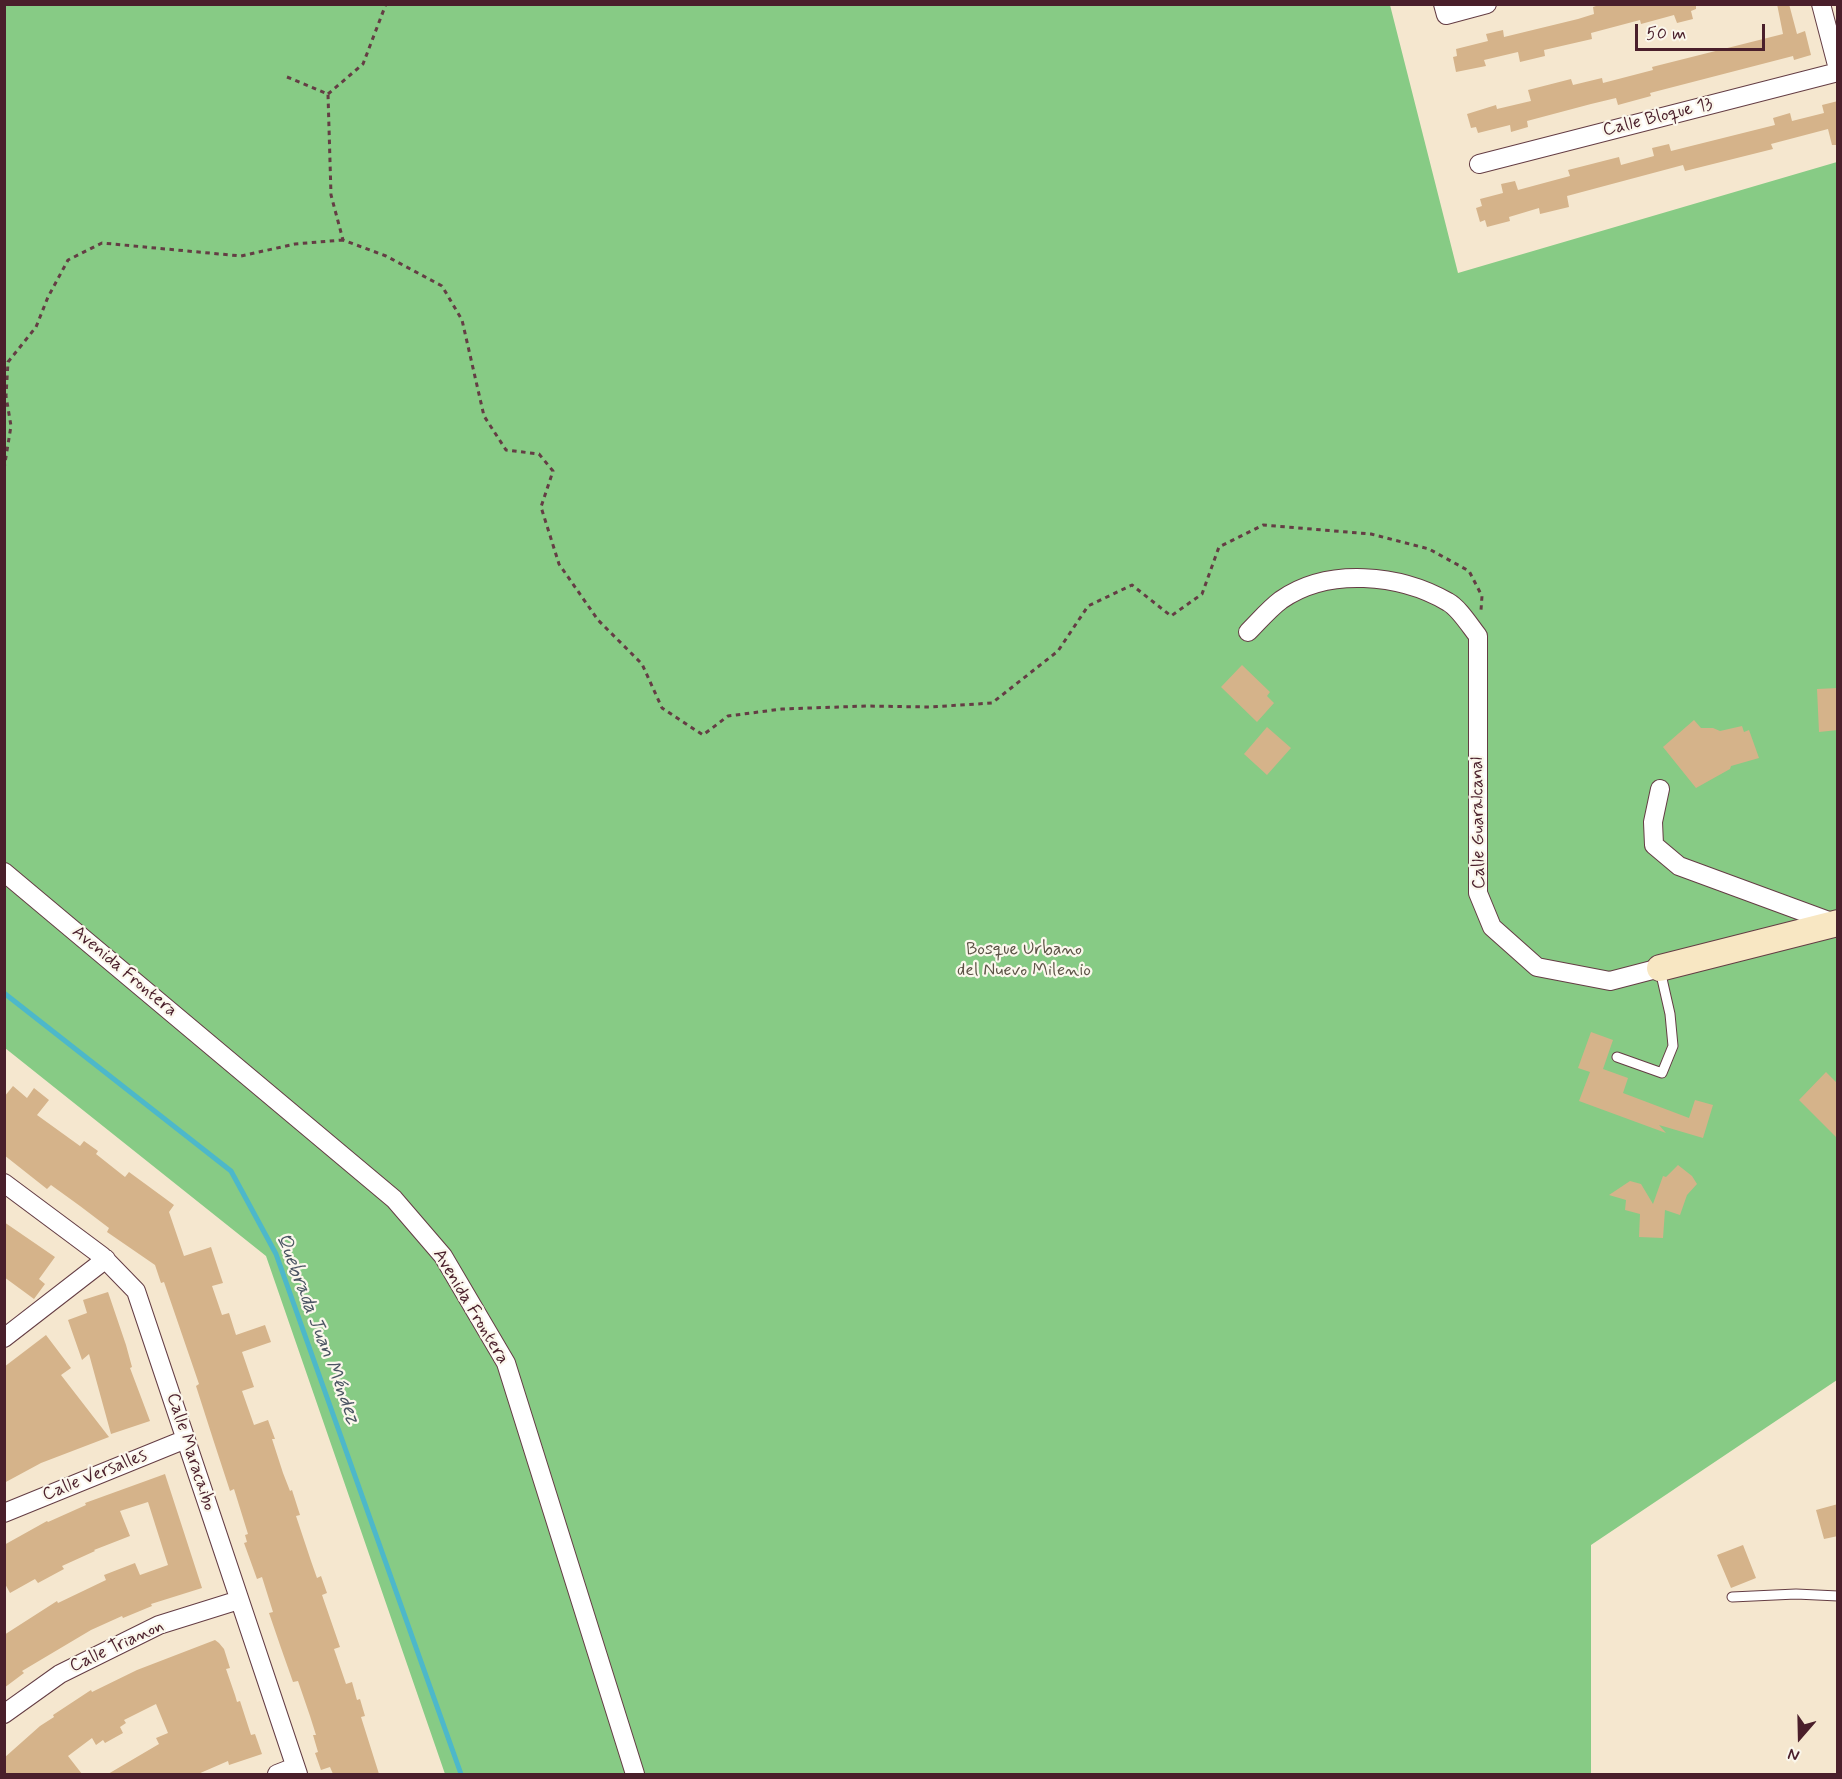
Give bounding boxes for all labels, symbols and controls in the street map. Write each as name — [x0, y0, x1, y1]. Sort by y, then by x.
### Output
scale bar — [1638, 12, 1768, 50]
text: 50 m — [1646, 22, 1686, 46]
street label: Calle Bloque 13 — [1601, 94, 1715, 142]
street label: Calle Guaralcanal — [1467, 757, 1491, 889]
street label: Avenida Frontera — [67, 922, 181, 1022]
park label: Bosque Urbano del Nuevo Milenio — [957, 939, 1091, 982]
water label: Quebrada Juan Méndez — [269, 1230, 365, 1428]
street label: Avenida Frontera — [427, 1245, 513, 1369]
street label: Calle Maracaibo — [161, 1390, 219, 1514]
street label: Calle Versalles — [40, 1445, 150, 1507]
street label: Calle Trianon — [66, 1616, 168, 1678]
north arrow — [1770, 1707, 1830, 1767]
text: N — [1785, 1743, 1802, 1766]

